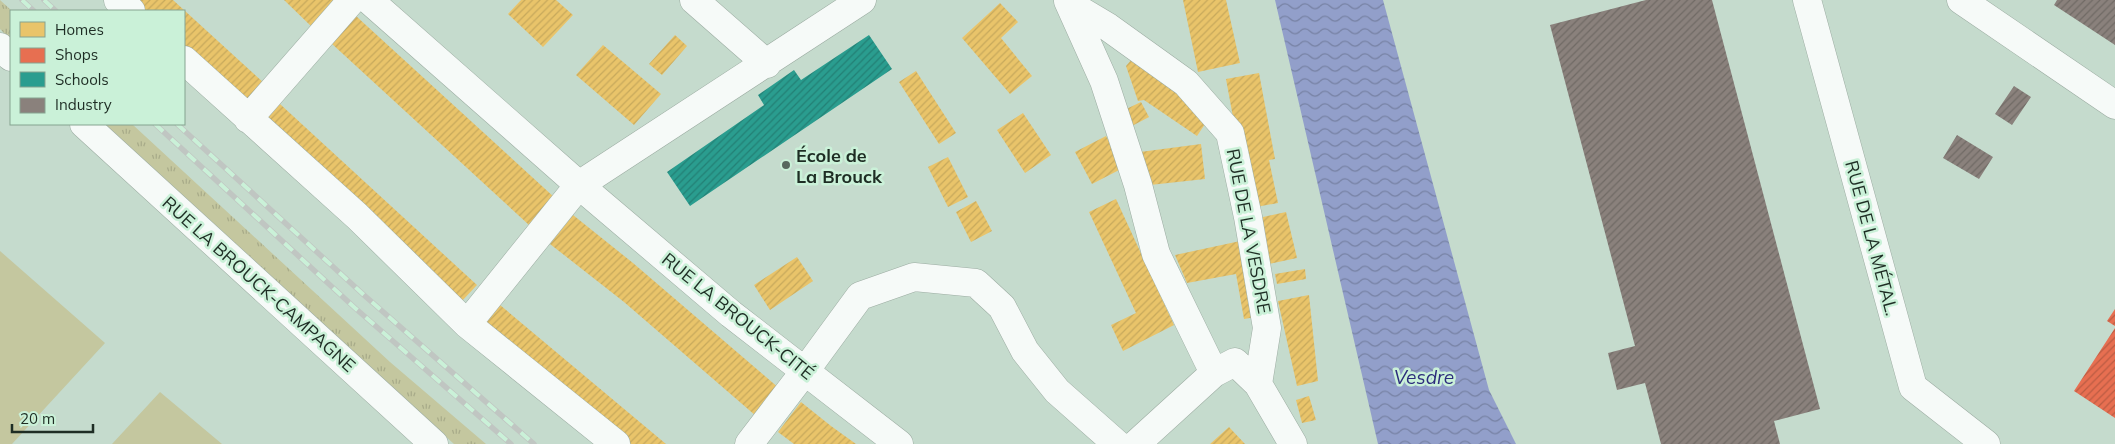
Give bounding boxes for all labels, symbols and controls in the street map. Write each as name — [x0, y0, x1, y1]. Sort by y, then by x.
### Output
legend — [10, 10, 185, 125]
text: Homes — [55, 20, 104, 39]
text: Shops — [55, 45, 98, 64]
text: Schools — [55, 70, 109, 89]
text: Industry — [55, 95, 112, 114]
place label: École de La Brouck — [796, 144, 883, 188]
street label: RUE DE LA VESDRE — [1222, 147, 1276, 315]
street label: RUE DE LA MÉTAL. — [1840, 158, 1904, 318]
marker: École de La Brouck — [780, 159, 792, 171]
street label: RUE LA BROUCK-CAMPAGNE — [158, 191, 360, 377]
street label: RUE LA BROUCK-CITÉ — [657, 248, 819, 384]
water label: Vesdre — [1394, 365, 1454, 389]
scale bar — [12, 402, 94, 434]
text: 20 m — [20, 409, 55, 428]

